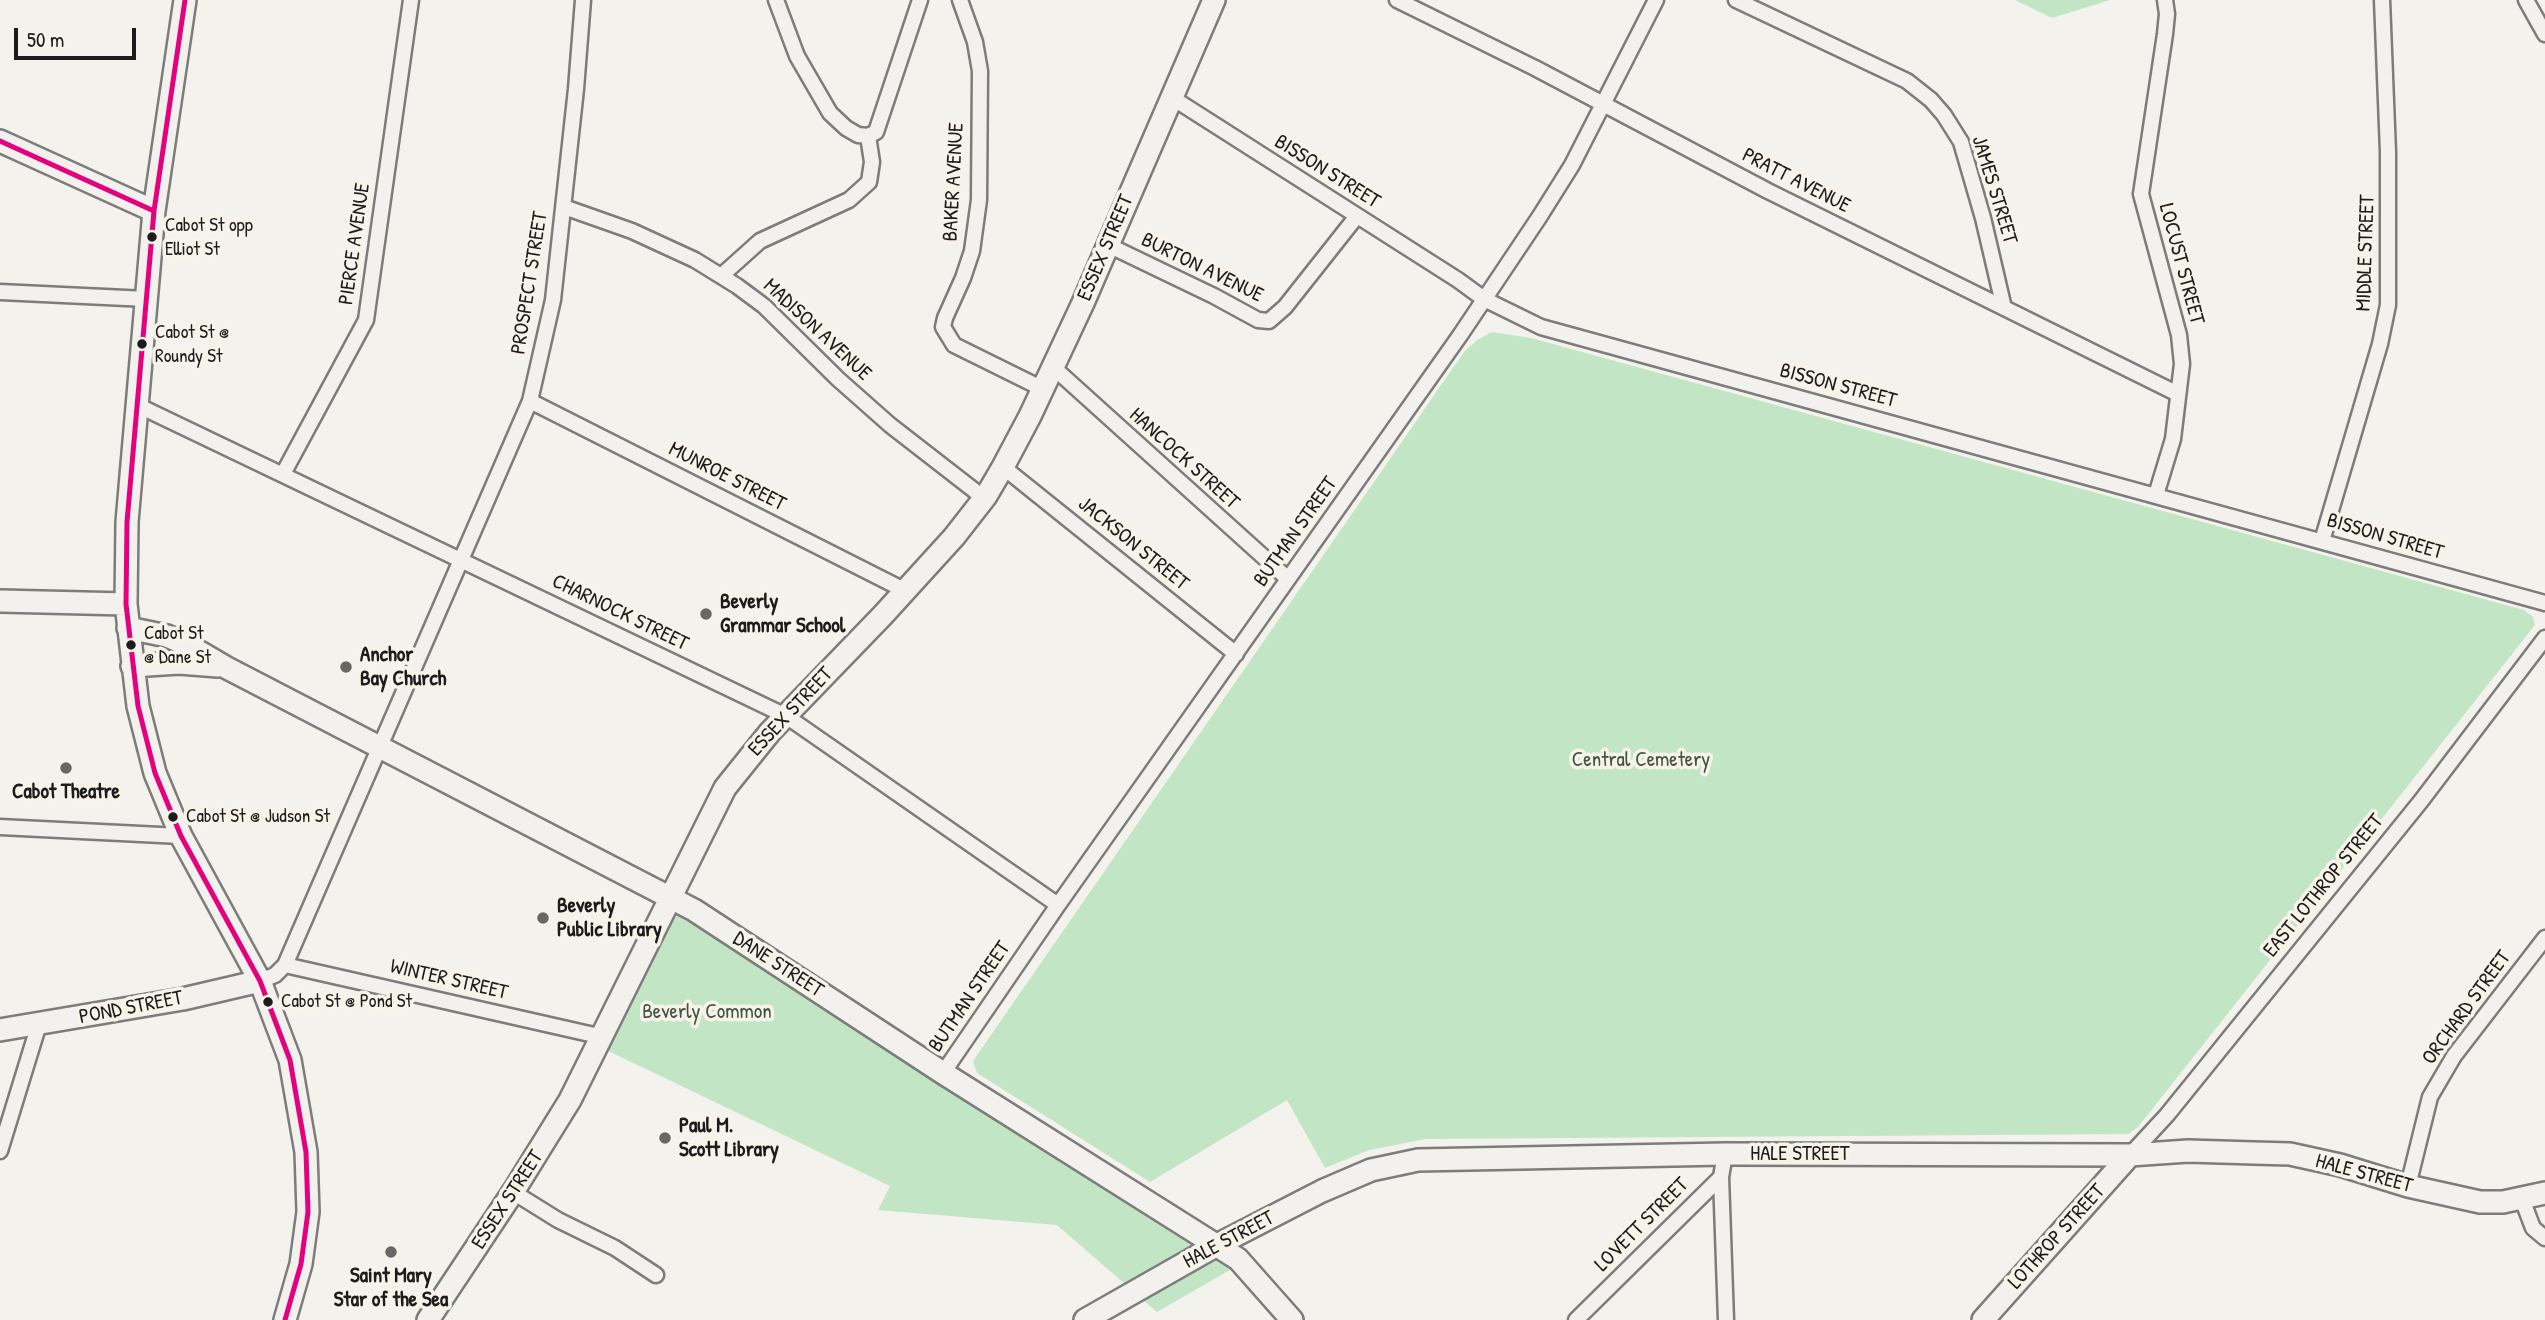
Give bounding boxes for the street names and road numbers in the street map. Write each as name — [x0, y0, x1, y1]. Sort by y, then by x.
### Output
street label: BAKER AVENUE — [938, 122, 970, 242]
street label: BISSON STREET — [1269, 130, 1385, 214]
street label: JAMES STREET — [1966, 133, 2022, 247]
street label: PRATT AVENUE — [1738, 143, 1854, 219]
street label: PIERCE AVENUE — [334, 181, 376, 307]
street label: ESSEX STREET — [1072, 191, 1140, 305]
street label: MIDDLE STREET — [2351, 194, 2381, 312]
street label: LOCUST STREET — [2153, 201, 2209, 327]
street label: PROSPECT STREET — [506, 210, 554, 356]
street label: BURTON AVENUE — [1137, 228, 1267, 308]
street label: MADISON AVENUE — [758, 274, 876, 386]
street label: BISSON STREET — [1777, 358, 1899, 414]
street label: HANCOCK STREET — [1124, 403, 1244, 515]
street label: MUNROE STREET — [664, 437, 790, 517]
street label: BUTMAN STREET — [1249, 472, 1343, 592]
street label: JACKSON STREET — [1073, 492, 1193, 596]
street label: BISSON STREET — [2324, 508, 2446, 566]
street label: CHARNOCK STREET — [548, 569, 692, 657]
street label: ESSEX STREET — [743, 662, 839, 762]
street label: EAST LOTHROP STREET — [2259, 809, 2389, 963]
street label: DANE STREET — [728, 926, 828, 1004]
street label: BUTMAN STREET — [924, 937, 1016, 1057]
street label: ORCHARD STREET — [2417, 946, 2517, 1070]
street label: WINTER STREET — [388, 954, 510, 1006]
street label: POND STREET — [77, 986, 185, 1030]
street label: HALE STREET — [1750, 1141, 1850, 1167]
street label: ESSEX STREET — [467, 1146, 549, 1254]
street label: HALE STREET — [2313, 1149, 2415, 1199]
street label: LOVETT STREET — [1590, 1173, 1694, 1277]
street label: LOTHROP STREET — [2003, 1179, 2111, 1295]
street label: HALE STREET — [1179, 1206, 1279, 1274]

